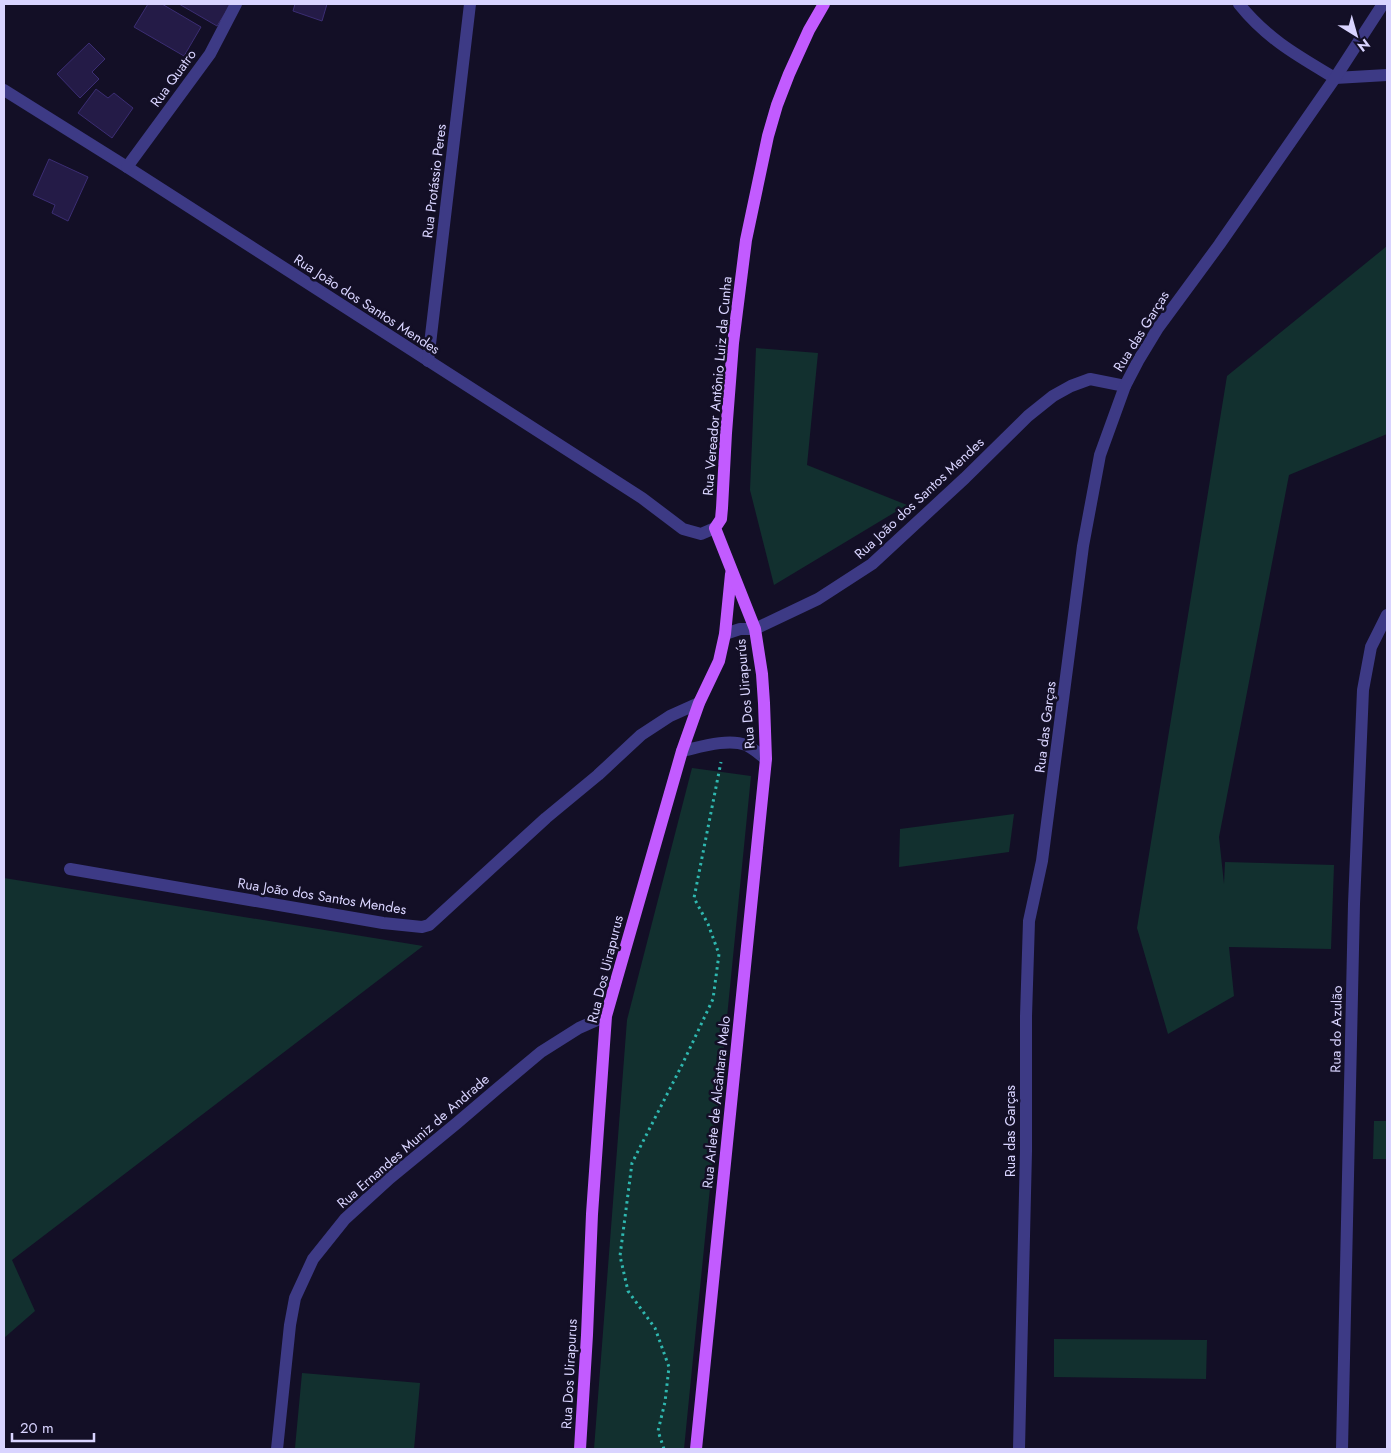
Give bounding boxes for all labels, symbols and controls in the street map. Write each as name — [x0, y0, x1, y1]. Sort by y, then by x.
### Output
north arrow — [1331, 10, 1381, 60]
text: N — [1353, 34, 1374, 57]
street label: Rua Quatro — [145, 45, 201, 111]
street label: Rua Protássio Peres — [417, 123, 451, 239]
street label: Rua João dos Santos Mendes — [290, 249, 444, 359]
street label: Rua Vereador Antônio Luiz da Cunha — [697, 276, 737, 496]
street label: Rua das Garças — [1108, 286, 1174, 375]
street label: Rua João dos Santos Mendes — [850, 432, 988, 563]
street label: Rua Dos Uirapurús — [730, 638, 760, 750]
street label: Rua das Garças — [1029, 680, 1061, 774]
street label: Rua João dos Santos Mendes — [236, 873, 408, 919]
street label: Rua Dos Uirapurus — [582, 913, 628, 1025]
street label: Rua do Azulão — [1325, 985, 1347, 1073]
street label: Rua Arlete de Alcântara Melo — [697, 1014, 735, 1189]
street label: Rua Ernandes Muniz de Andrade — [332, 1069, 494, 1213]
street label: Rua das Garças — [1000, 1085, 1020, 1177]
street label: Rua Dos Uirapurus — [556, 1318, 582, 1430]
scale bar — [12, 1410, 95, 1442]
text: 20 m — [20, 1417, 54, 1439]

